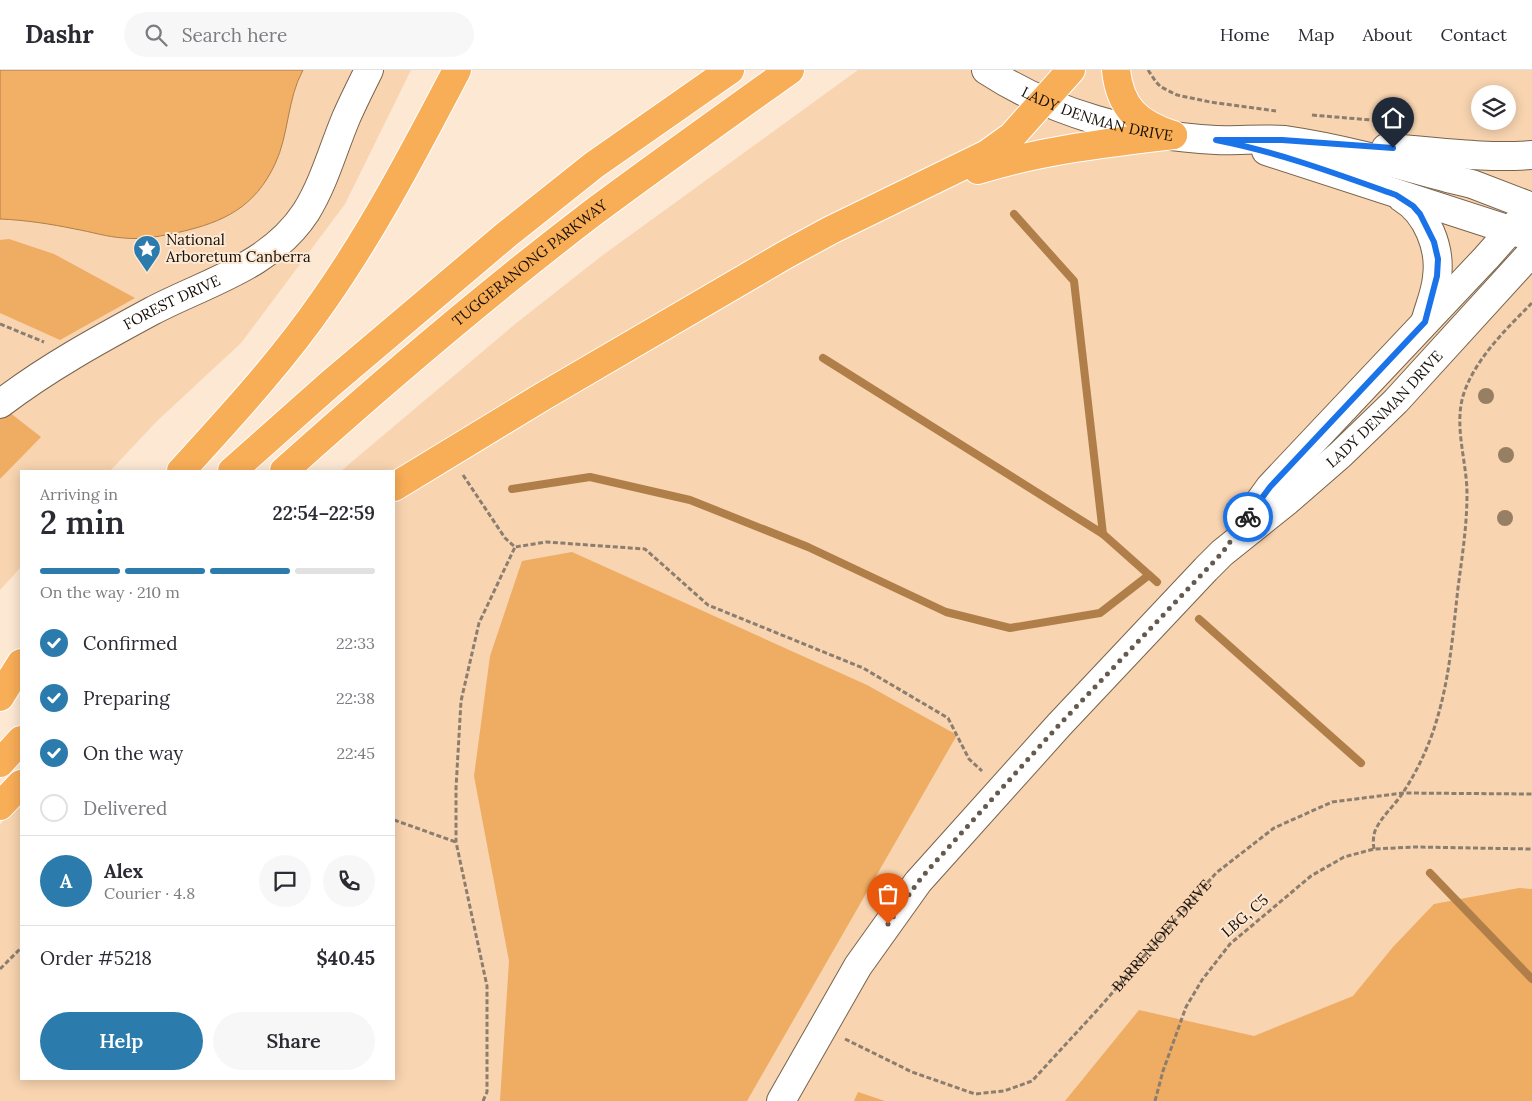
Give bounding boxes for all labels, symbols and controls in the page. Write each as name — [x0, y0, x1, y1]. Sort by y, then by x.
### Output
search box — [124, 12, 474, 57]
text: Dashr — [25, 19, 94, 50]
icon: search — [142, 21, 170, 49]
text: Search here — [182, 23, 287, 47]
text: Home — [1220, 23, 1270, 46]
text: Map — [1298, 23, 1334, 46]
text: About — [1362, 23, 1412, 46]
text: Contact — [1440, 23, 1507, 46]
street label: LADY DENMAN DRIVE — [1018, 82, 1174, 145]
map controls — [1471, 85, 1516, 130]
button: layers — [1471, 85, 1516, 130]
pin — [1372, 97, 1414, 148]
icon: home — [1379, 104, 1407, 132]
street label: TUGGERANONG PARKWAY — [448, 195, 611, 330]
place label: National Arboretum Canberra — [165, 230, 311, 266]
place icon: National Arboretum Canberra — [132, 234, 162, 273]
street label: FOREST DRIVE — [120, 271, 223, 334]
street label: LADY DENMAN DRIVE — [1322, 346, 1446, 472]
text: Arriving in — [40, 484, 118, 504]
courier — [1223, 492, 1273, 542]
text: 22:54–22:59 — [273, 501, 375, 525]
text: 2 min — [40, 502, 125, 543]
icon: bike — [1234, 503, 1262, 531]
text: On the way · 210 m — [40, 582, 180, 602]
icon: check — [40, 629, 68, 657]
text: Confirmed — [83, 631, 178, 655]
text: 22:33 — [336, 633, 375, 653]
icon: check — [40, 684, 68, 712]
text: Preparing — [83, 686, 170, 710]
text: 22:38 — [336, 688, 375, 708]
icon: check — [40, 739, 68, 767]
text: On the way — [83, 741, 183, 765]
text: 22:45 — [336, 743, 375, 763]
text: Delivered — [83, 796, 167, 820]
button: chat — [259, 855, 311, 907]
button: phone — [323, 855, 375, 907]
text: Alex — [104, 859, 143, 883]
text: A — [60, 869, 72, 893]
pin — [867, 873, 909, 924]
street label: BARRENJOEY DRIVE — [1107, 875, 1215, 996]
icon: bag — [874, 880, 902, 908]
text: Courier · 4.8 — [104, 883, 195, 903]
street label: LBG, C5 — [1217, 890, 1272, 941]
text: Order #5218 — [40, 946, 152, 970]
text: $40.45 — [317, 946, 375, 970]
button: Help — [40, 1012, 203, 1070]
button: Share — [213, 1012, 375, 1070]

